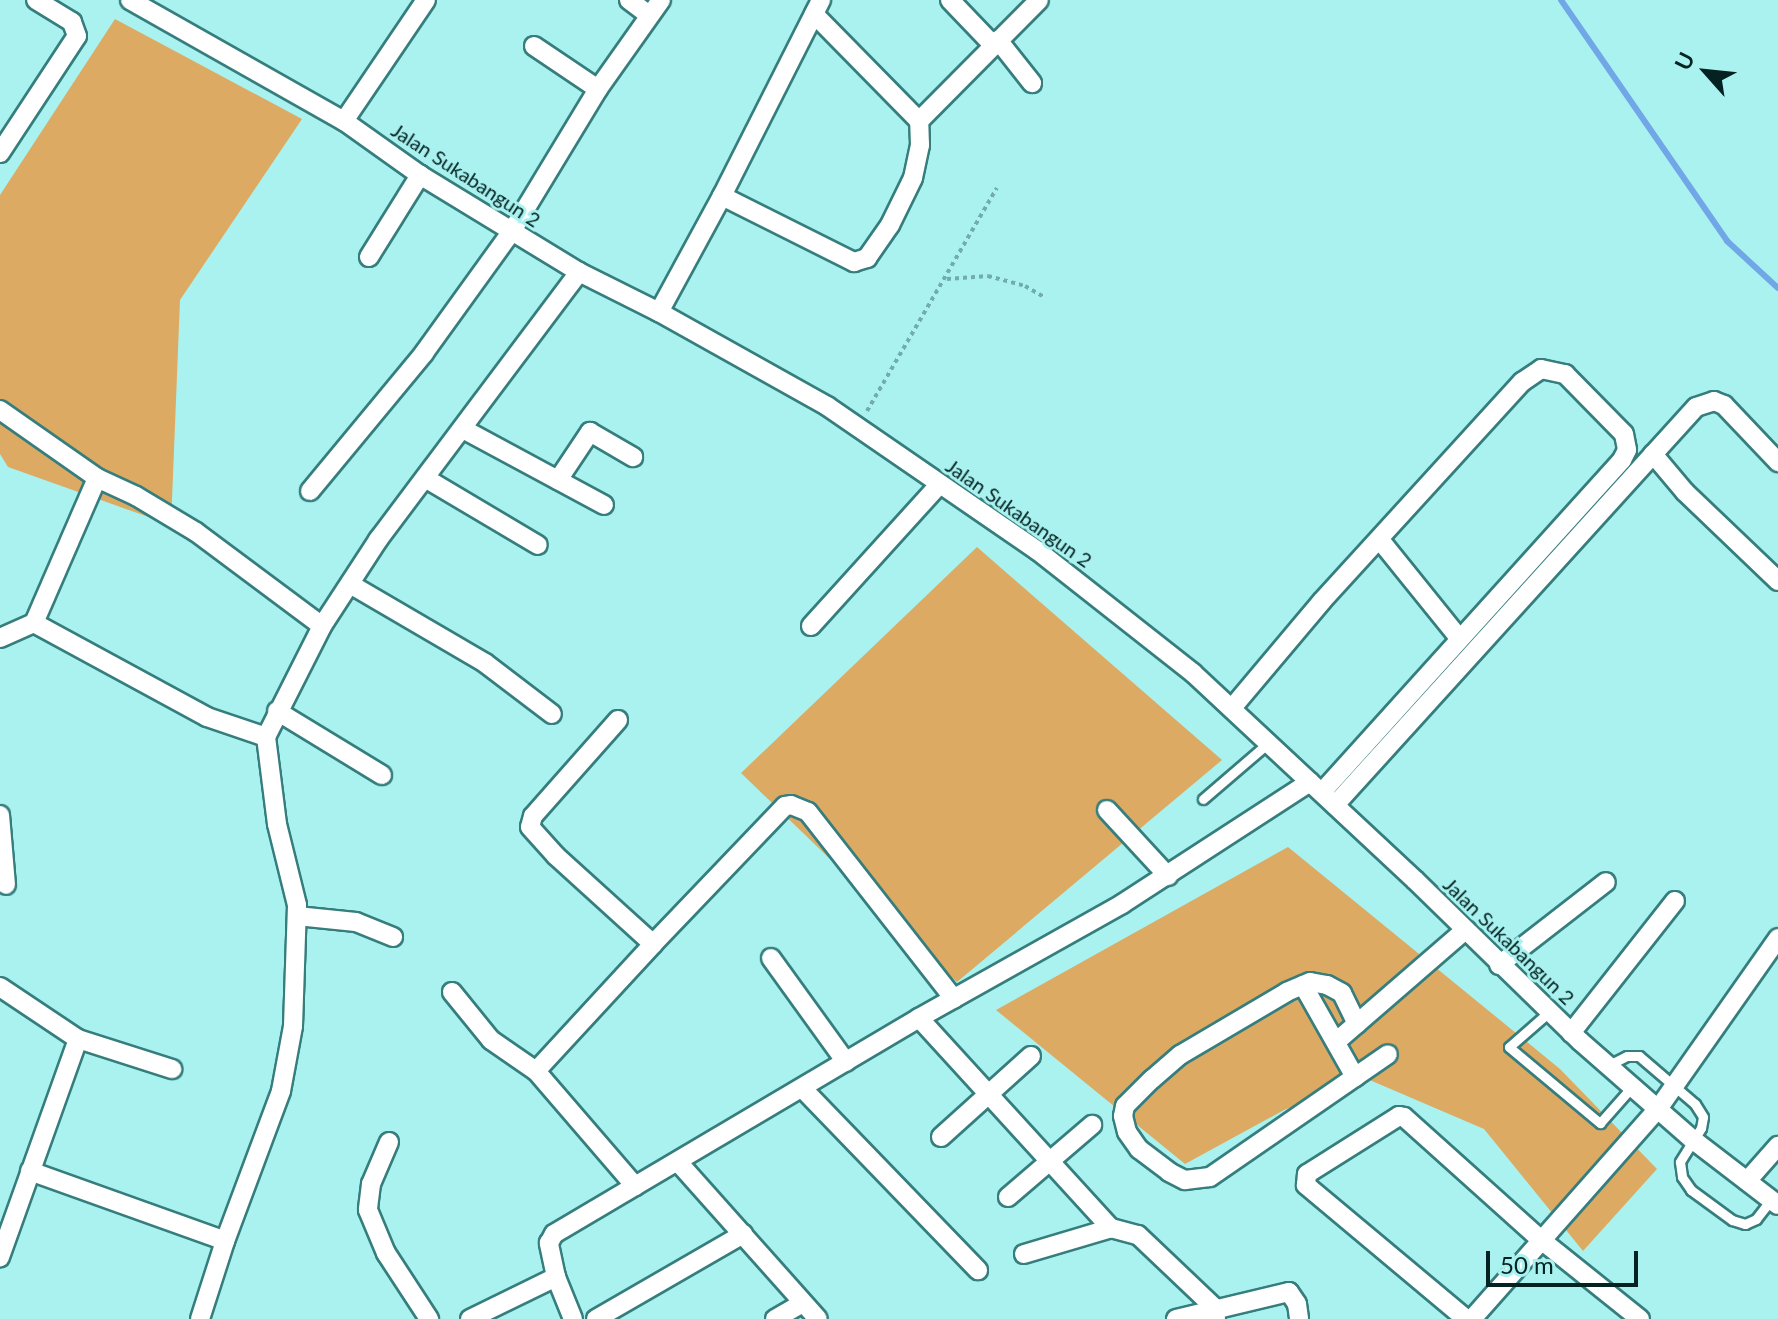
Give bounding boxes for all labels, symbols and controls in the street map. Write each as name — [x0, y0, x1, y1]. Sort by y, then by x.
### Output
north arrow — [1666, 32, 1746, 112]
text: U — [1668, 47, 1700, 74]
street label: Jalan Sukabangun 2 — [387, 118, 545, 232]
street label: Jalan Sukabangun 2 — [941, 454, 1097, 572]
street label: Jalan Sukabangun 2 — [1439, 872, 1579, 1010]
scale bar — [1490, 1235, 1642, 1285]
text: 50 m — [1500, 1250, 1554, 1279]

